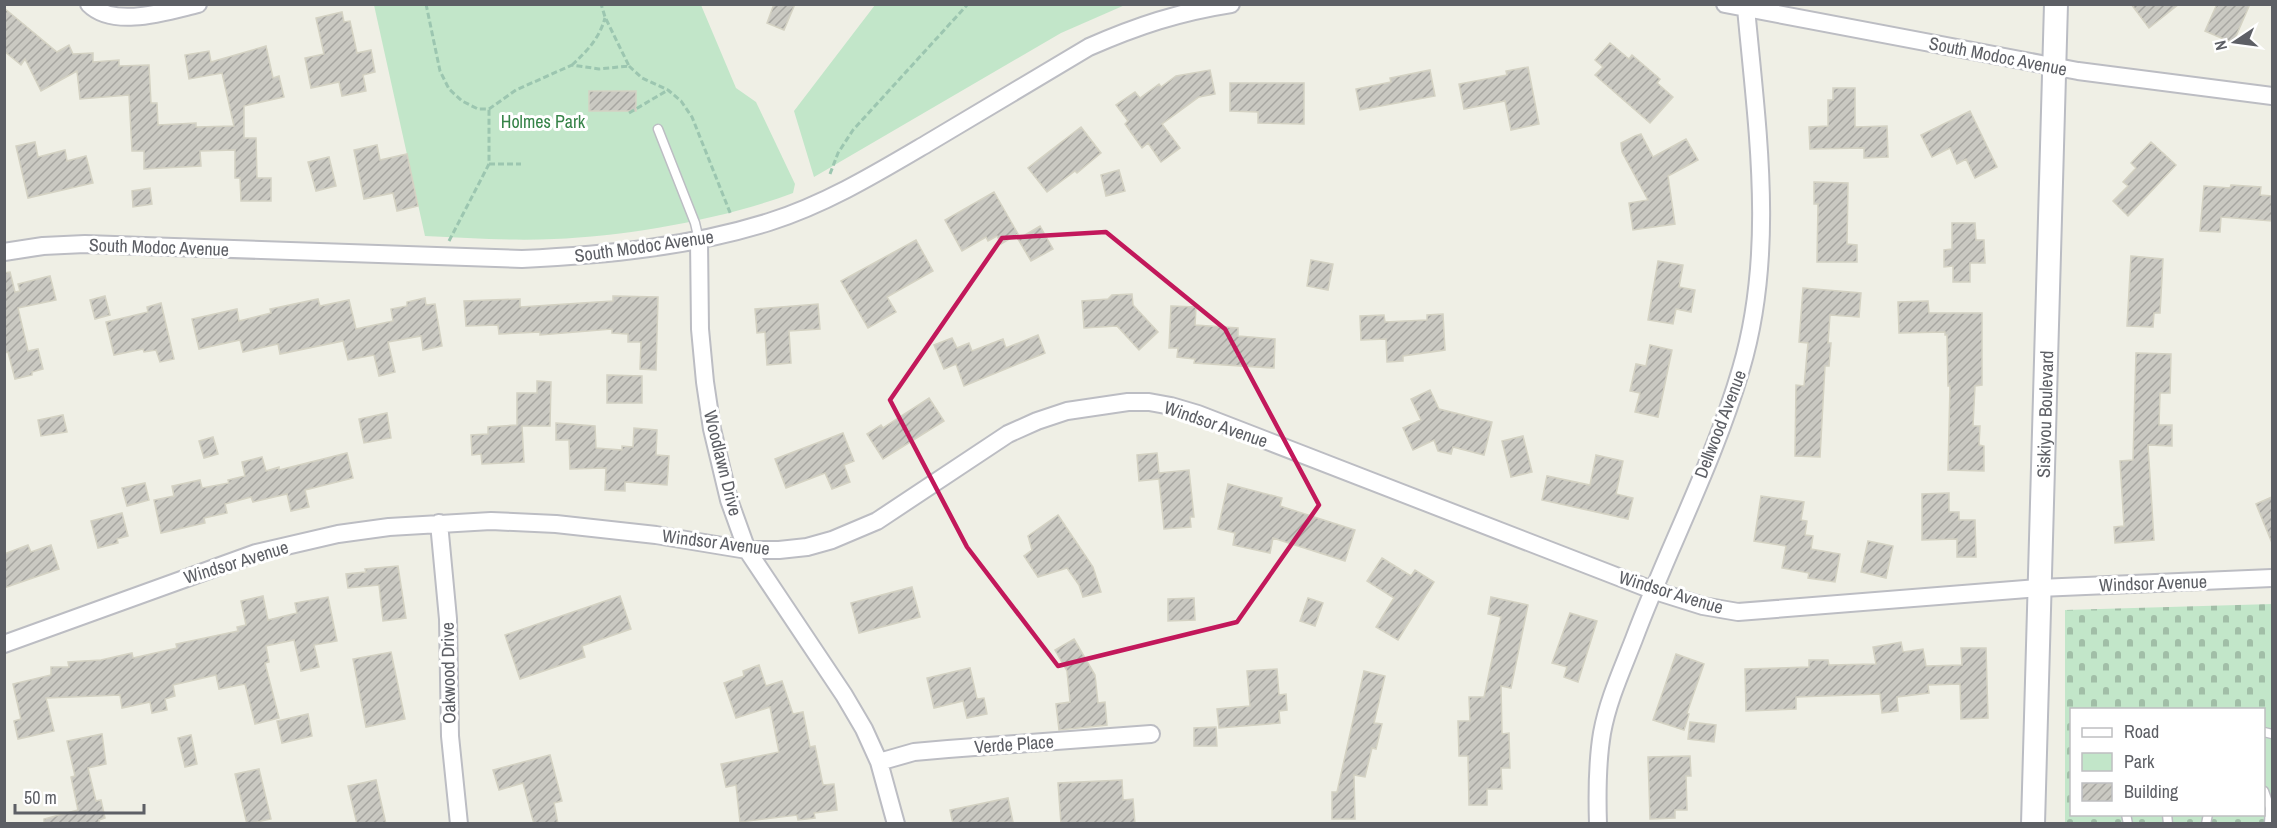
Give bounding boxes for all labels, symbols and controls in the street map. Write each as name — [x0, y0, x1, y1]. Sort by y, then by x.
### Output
north arrow — [2205, 12, 2265, 72]
street label: South Modoc Avenue — [1927, 30, 2069, 82]
text: N — [2209, 38, 2232, 52]
park label: Holmes Park — [501, 109, 586, 134]
street label: South Modoc Avenue — [573, 224, 715, 268]
street label: South Modoc Avenue — [89, 232, 229, 262]
street label: Siskiyou Boulevard — [2030, 350, 2059, 478]
street label: Dellwood Avenue — [1688, 366, 1752, 482]
street label: Windsor Avenue — [1161, 395, 1271, 453]
street label: Woodlawn Drive — [698, 408, 748, 518]
street label: Windsor Avenue — [661, 523, 771, 561]
street label: Windsor Avenue — [181, 534, 291, 590]
street label: Windsor Avenue — [1616, 564, 1726, 620]
street label: Windsor Avenue — [2099, 569, 2207, 597]
street label: Oakwood Drive — [435, 622, 461, 724]
legend — [2070, 708, 2265, 816]
text: Road — [2124, 719, 2159, 744]
street label: Verde Place — [973, 729, 1055, 759]
text: Park — [2124, 749, 2155, 774]
scale bar — [15, 777, 144, 815]
text: Building — [2124, 779, 2179, 804]
text: 50 m — [24, 785, 57, 810]

